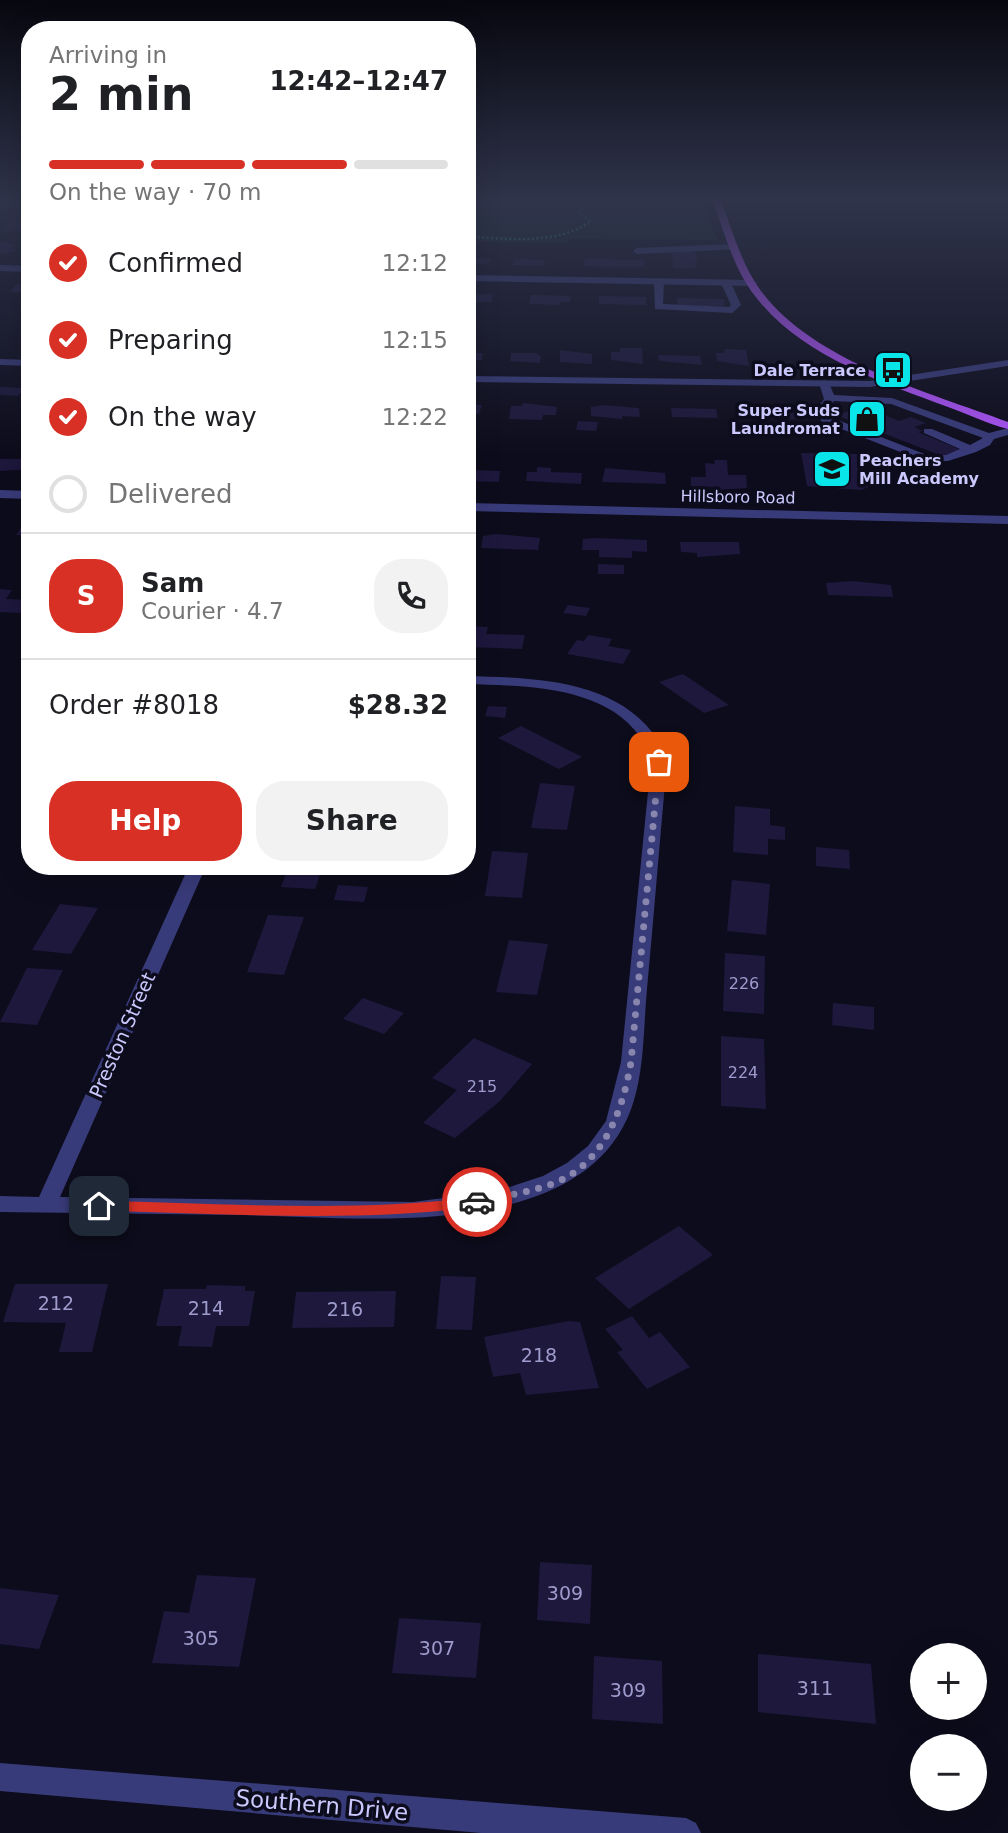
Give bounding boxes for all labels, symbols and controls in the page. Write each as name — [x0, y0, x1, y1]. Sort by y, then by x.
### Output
text: Arriving in — [49, 42, 167, 68]
text: 12:42–12:47 — [269, 66, 448, 96]
text: 2 min — [49, 67, 193, 121]
text: On the way · 70 m — [49, 179, 261, 205]
icon: check — [49, 244, 87, 282]
text: Confirmed — [108, 248, 243, 278]
text: 12:12 — [382, 250, 448, 276]
icon: check — [49, 321, 87, 359]
text: Preparing — [108, 325, 233, 355]
text: 12:15 — [382, 327, 448, 353]
bus stop icon: Dale Terrace — [872, 349, 914, 391]
place label: Dale Terrace — [753, 361, 866, 380]
icon: check — [49, 398, 87, 436]
shop icon: Super Suds Laundromat — [846, 398, 888, 440]
place label: Super Suds Laundromat — [731, 401, 840, 438]
text: On the way — [108, 402, 257, 432]
text: 12:22 — [382, 404, 448, 430]
school or university icon: Peachers Mill Academy — [811, 448, 853, 490]
place label: Peachers Mill Academy — [859, 451, 980, 488]
text: Delivered — [108, 479, 232, 509]
street label: Hillsboro Road — [680, 486, 796, 508]
button: phone — [374, 559, 448, 633]
text: Sam — [141, 568, 204, 598]
text: S — [77, 581, 95, 611]
text: Courier · 4.7 — [141, 598, 284, 624]
text: Order #8018 — [49, 690, 219, 720]
text: $28.32 — [348, 690, 448, 720]
pin — [629, 732, 689, 792]
icon: bag — [640, 743, 678, 781]
button: Help — [49, 781, 242, 861]
button: Share — [256, 781, 448, 861]
street label: Preston Street — [84, 969, 160, 1101]
house number: 226 — [729, 974, 759, 993]
house number: 224 — [728, 1063, 758, 1082]
house number: 215 — [467, 1077, 497, 1096]
courier — [442, 1167, 512, 1237]
pin — [69, 1176, 129, 1236]
icon: car — [458, 1183, 496, 1221]
icon: home — [80, 1187, 118, 1225]
house number: 212 — [38, 1292, 74, 1314]
house number: 214 — [188, 1297, 224, 1319]
house number: 216 — [327, 1298, 363, 1320]
house number: 218 — [521, 1344, 557, 1366]
house number: 309 — [547, 1582, 583, 1604]
house number: 305 — [183, 1627, 219, 1649]
house number: 307 — [419, 1637, 455, 1659]
map controls — [910, 1643, 987, 1811]
button: + — [910, 1643, 987, 1720]
house number: 311 — [797, 1677, 833, 1699]
house number: 309 — [610, 1679, 646, 1701]
button: − — [910, 1734, 987, 1811]
street label: Southern Drive — [235, 1784, 409, 1826]

